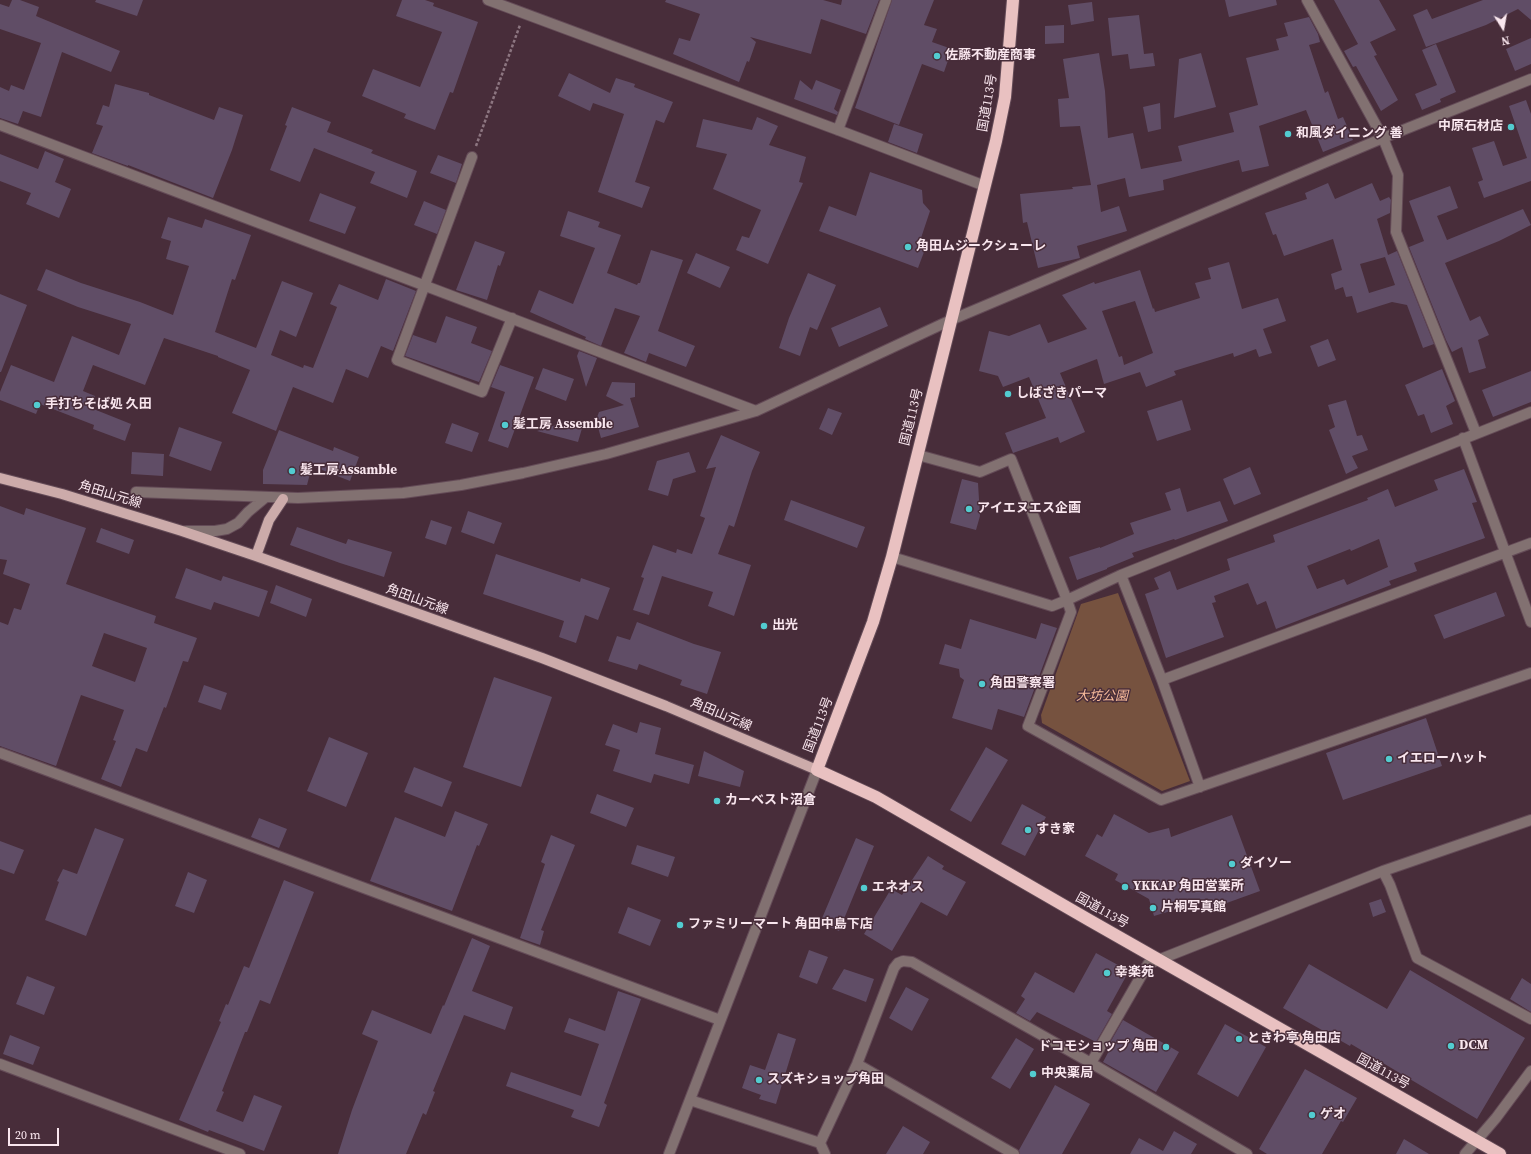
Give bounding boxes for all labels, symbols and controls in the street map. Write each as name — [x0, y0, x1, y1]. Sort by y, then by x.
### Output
north arrow — [1483, 8, 1523, 48]
text: N — [1500, 32, 1511, 48]
place label: 佐藤不動産商事 — [945, 48, 1036, 64]
marker: 佐藤不動産商事 — [932, 51, 942, 61]
street label: 国道113号 — [975, 73, 1001, 133]
place label: 中原石材店 — [1438, 119, 1503, 135]
marker: 中原石材店 — [1506, 122, 1516, 132]
place label: 和風ダイニング 善 — [1296, 126, 1403, 142]
marker: 和風ダイニング 善 — [1283, 129, 1293, 139]
place label: 角田ムジークシューレ — [916, 239, 1046, 255]
marker: 角田ムジークシューレ — [903, 242, 913, 252]
place label: しばざきパーマ — [1016, 386, 1107, 402]
street label: 国道113号 — [897, 387, 927, 447]
marker: しばざきパーマ — [1003, 389, 1013, 399]
place label: 手打ちそば処 久田 — [45, 397, 152, 413]
marker: 手打ちそば処 久田 — [32, 400, 42, 410]
place label: 髪工房 Assemble — [513, 417, 613, 433]
marker: 髪工房 Assemble — [500, 420, 510, 430]
place label: 髪工房Assamble — [300, 463, 397, 479]
marker: 髪工房Assamble — [287, 466, 297, 476]
street label: 角田山元線 — [77, 478, 143, 512]
place label: アイエヌエス企画 — [977, 501, 1081, 517]
marker: アイエヌエス企画 — [964, 504, 974, 514]
street label: 角田山元線 — [384, 582, 450, 618]
place label: 出光 — [772, 618, 798, 634]
marker: 出光 — [759, 621, 769, 631]
place label: 角田警察署 — [990, 676, 1055, 692]
marker: 角田警察署 — [977, 679, 987, 689]
park label: 大坊公園 — [1076, 689, 1128, 705]
street label: 角田山元線 — [688, 695, 754, 735]
street label: 国道113号 — [801, 695, 837, 755]
place label: イエローハット — [1397, 751, 1488, 767]
marker: イエローハット — [1384, 754, 1394, 764]
place label: カーベスト沼倉 — [725, 793, 816, 809]
marker: カーベスト沼倉 — [712, 796, 722, 806]
place label: すき家 — [1036, 822, 1075, 838]
marker: すき家 — [1023, 825, 1033, 835]
place label: ダイソー — [1240, 856, 1292, 872]
marker: ダイソー — [1227, 859, 1237, 869]
place label: YKKAP 角田営業所 — [1133, 879, 1244, 895]
place label: エネオス — [872, 880, 924, 896]
marker: YKKAP 角田営業所 — [1120, 882, 1130, 892]
marker: エネオス — [859, 883, 869, 893]
street label: 国道113号 — [1073, 890, 1131, 932]
place label: 片桐写真館 — [1161, 900, 1226, 916]
marker: 片桐写真館 — [1148, 903, 1158, 913]
place label: ファミリーマート 角田中島下店 — [688, 917, 873, 933]
marker: ファミリーマート 角田中島下店 — [675, 920, 685, 930]
place label: 幸楽苑 — [1115, 965, 1154, 981]
marker: 幸楽苑 — [1102, 968, 1112, 978]
place label: ときわ亭 角田店 — [1247, 1031, 1341, 1047]
marker: ときわ亭 角田店 — [1234, 1034, 1244, 1044]
place label: DCM — [1459, 1038, 1488, 1054]
place label: ドコモショップ 角田 — [1038, 1039, 1158, 1055]
marker: DCM — [1446, 1041, 1456, 1051]
marker: ドコモショップ 角田 — [1161, 1042, 1171, 1052]
street label: 国道113号 — [1354, 1051, 1412, 1093]
place label: 中央薬局 — [1041, 1066, 1093, 1082]
marker: 中央薬局 — [1028, 1069, 1038, 1079]
place label: スズキショップ角田 — [767, 1072, 884, 1088]
marker: スズキショップ角田 — [754, 1075, 764, 1085]
place label: ゲオ — [1320, 1107, 1346, 1123]
marker: ゲオ — [1307, 1110, 1317, 1120]
scale bar — [10, 1120, 61, 1146]
text: 20 m — [15, 1127, 41, 1143]

